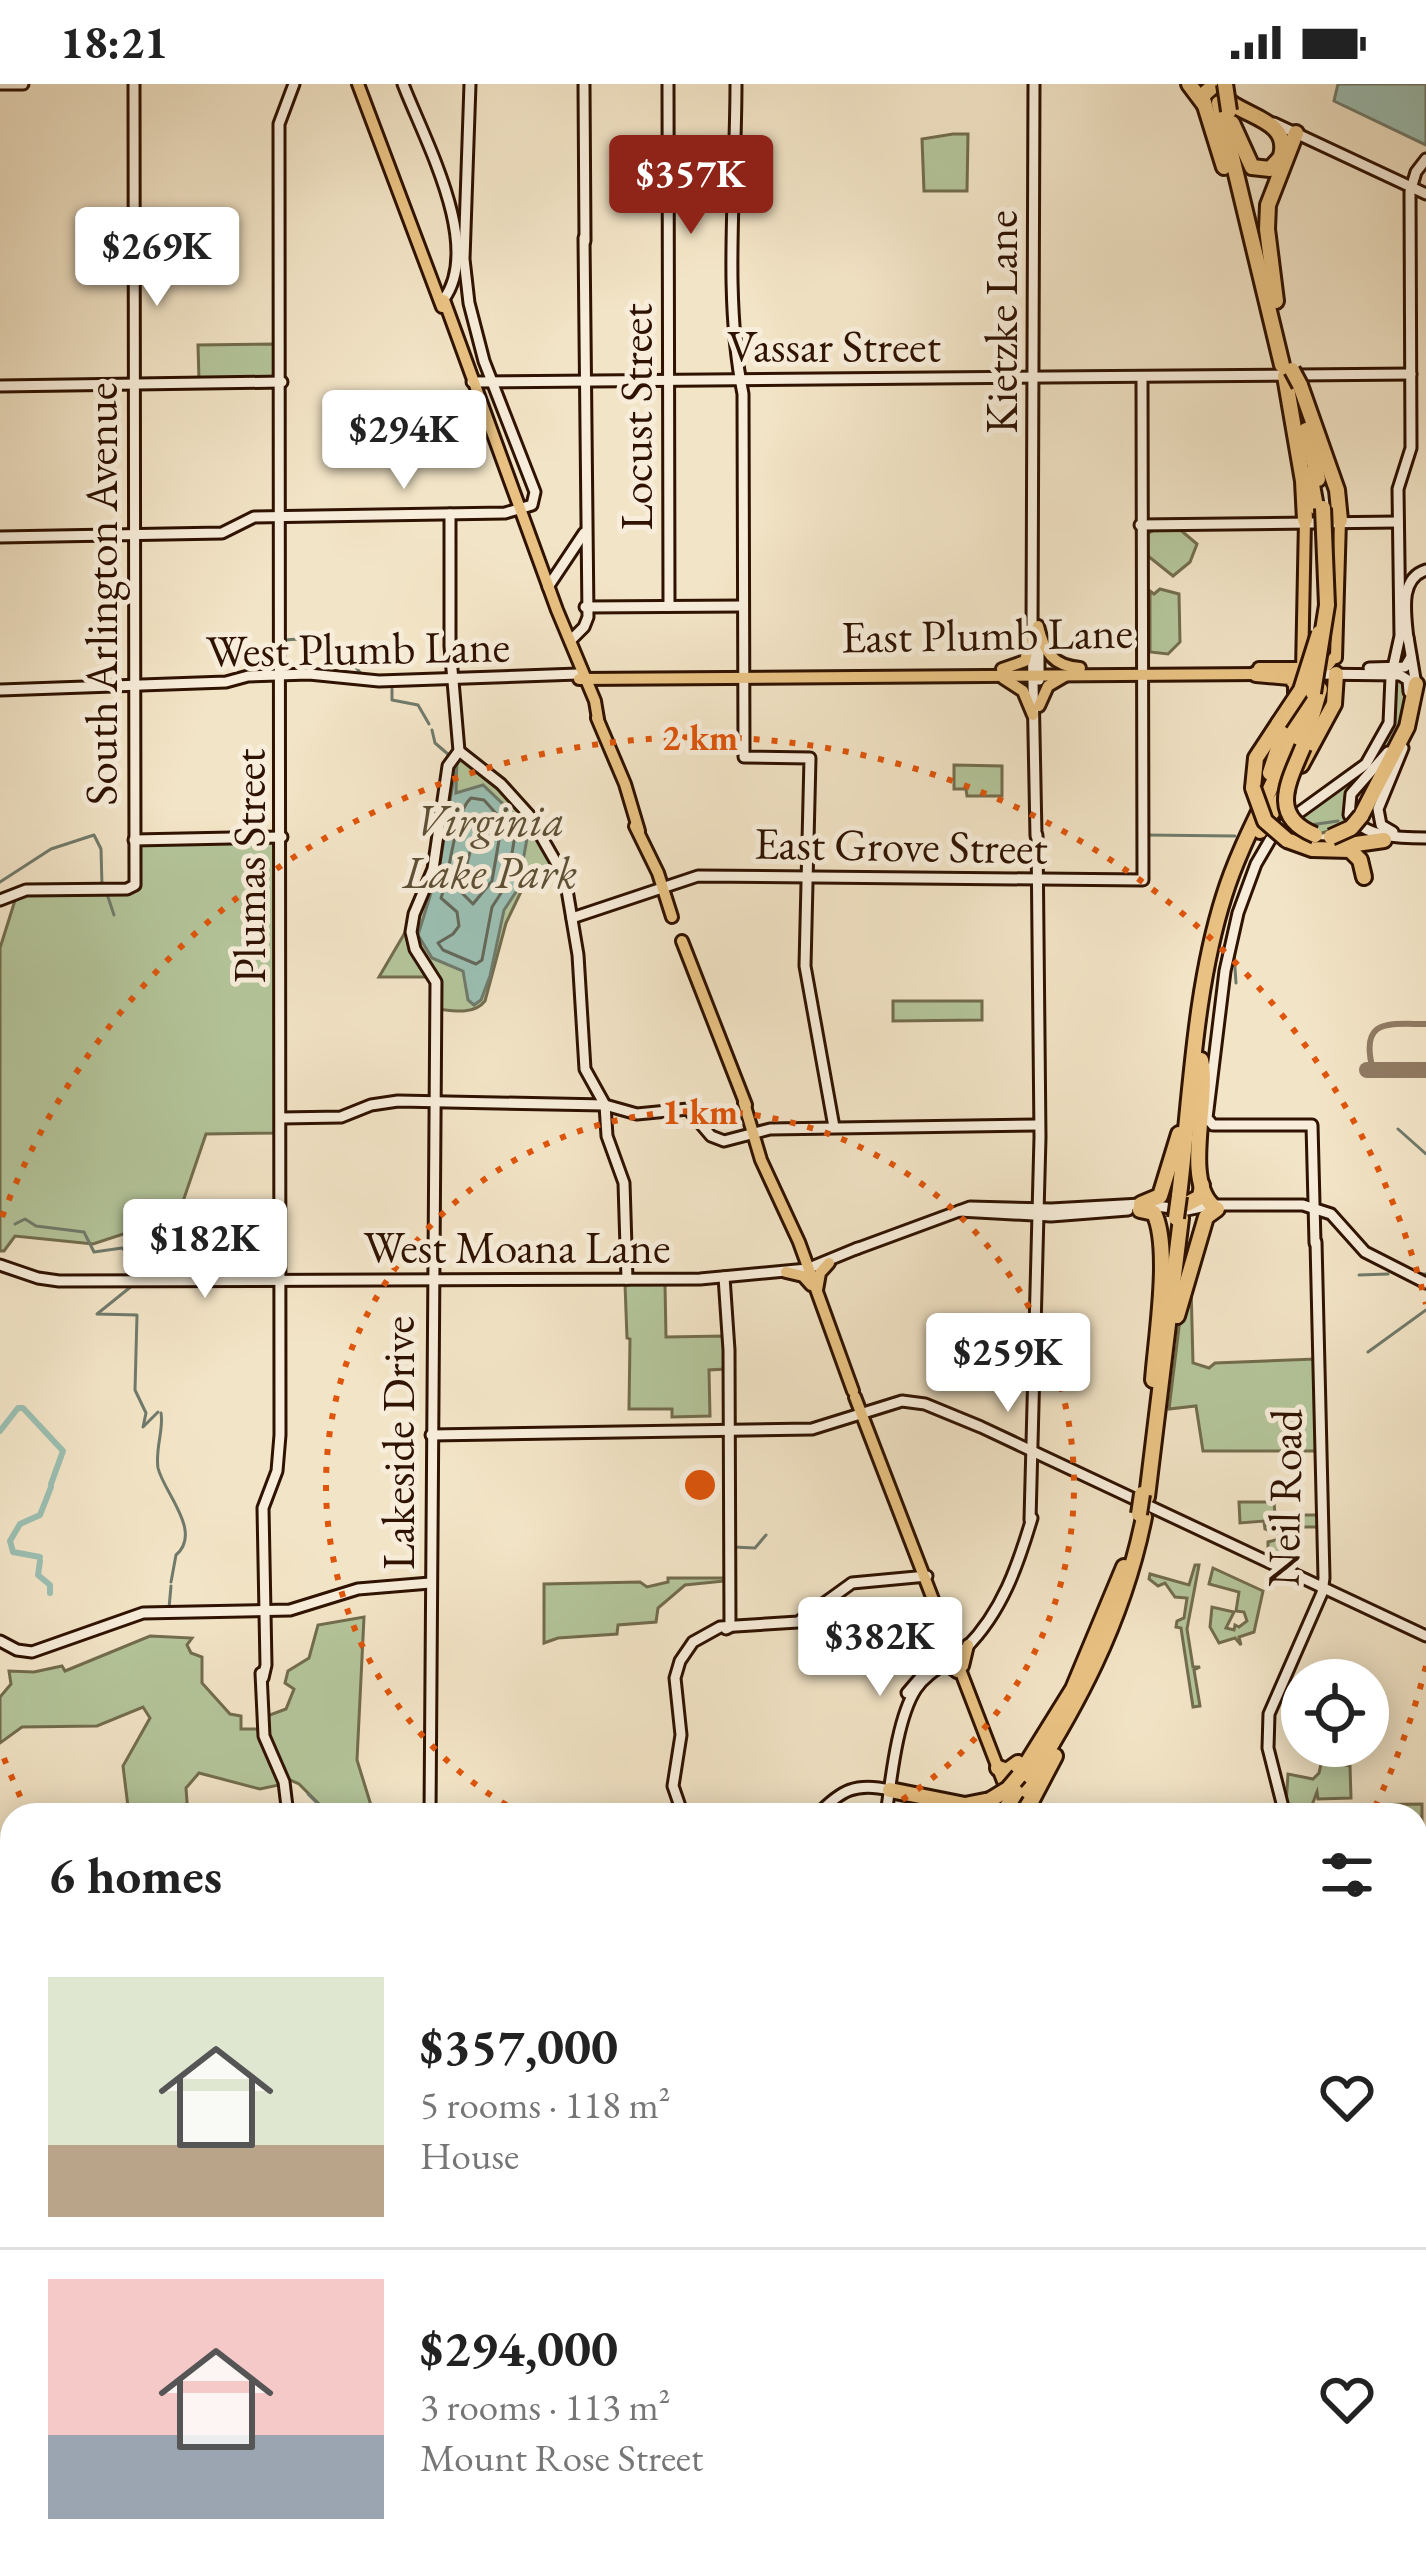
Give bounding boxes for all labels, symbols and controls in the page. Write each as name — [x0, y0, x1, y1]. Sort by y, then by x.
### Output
text: 18:21 — [60, 13, 168, 71]
pin: $357K — [607, 135, 775, 237]
text: $357K — [636, 148, 746, 199]
pin: $269K — [73, 207, 241, 309]
street label: Kietzke Lane — [972, 210, 1030, 434]
text: $269K — [102, 220, 212, 271]
street label: Locust Street — [607, 303, 665, 531]
street label: Vassar Street — [727, 317, 941, 375]
street label: South Arlington Avenue — [72, 383, 130, 805]
pin: $294K — [320, 390, 488, 492]
text: $294K — [349, 403, 459, 454]
street label: East Plumb Lane — [841, 602, 1133, 666]
street label: West Plumb Lane — [206, 616, 510, 680]
text: 2 km — [662, 714, 738, 761]
street label: Plumas Street — [220, 749, 278, 983]
park label: Virginia Lake Park — [402, 791, 577, 901]
street label: East Grove Street — [754, 813, 1048, 877]
text: 1 km — [662, 1088, 738, 1135]
pin: $182K — [121, 1199, 289, 1301]
text: $182K — [150, 1212, 260, 1263]
street label: West Moana Lane — [363, 1218, 671, 1276]
pin: $259K — [924, 1313, 1092, 1415]
street label: Lakeside Drive — [369, 1316, 427, 1570]
text: $259K — [953, 1326, 1063, 1377]
street label: Neil Road — [1253, 1408, 1315, 1588]
centre of rings — [679, 1464, 721, 1506]
pin: $382K — [796, 1597, 964, 1699]
text: $382K — [825, 1610, 935, 1661]
map controls — [1281, 1659, 1389, 1767]
button: locate — [1281, 1659, 1389, 1767]
text: 6 homes — [48, 1842, 222, 1908]
icon: filters — [1314, 1842, 1380, 1908]
text: $357,000 — [420, 2013, 618, 2079]
icon: home — [144, 2025, 288, 2169]
icon: heart — [1314, 2064, 1380, 2130]
text: 5 rooms · 118 m² — [420, 2079, 671, 2130]
text: House — [420, 2130, 519, 2181]
text: $294,000 — [420, 2315, 618, 2381]
icon: home — [144, 2327, 288, 2471]
icon: heart — [1314, 2366, 1380, 2432]
text: 3 rooms · 113 m² — [420, 2381, 671, 2432]
text: Mount Rose Street — [420, 2432, 703, 2483]

